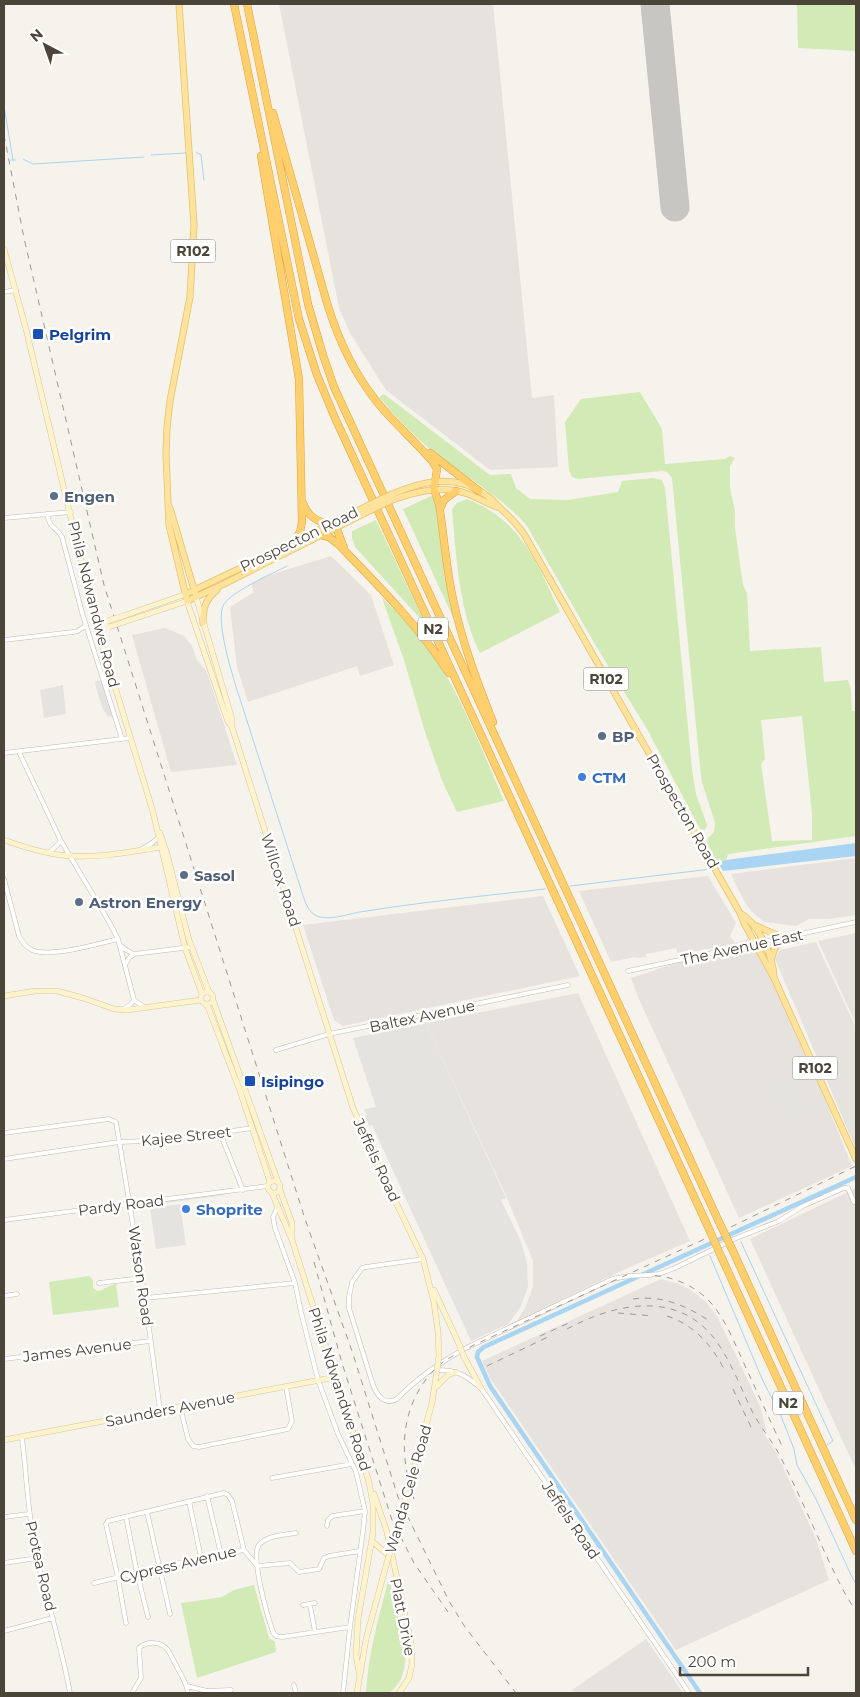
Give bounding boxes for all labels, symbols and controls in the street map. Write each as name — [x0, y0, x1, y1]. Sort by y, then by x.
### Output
north arrow — [20, 20, 70, 70]
text: N — [26, 25, 47, 46]
road number: R102 — [170, 240, 216, 262]
place label: Pelgrim — [49, 325, 111, 344]
marker: Pelgrim — [31, 327, 45, 341]
place label: Engen — [64, 487, 115, 506]
marker: Engen — [48, 490, 60, 502]
street label: Prospecton Road — [237, 502, 361, 576]
street label: Phila Ndwandwe Road — [64, 519, 124, 689]
road number: N2 — [418, 618, 448, 640]
road number: R102 — [584, 668, 628, 691]
place label: BP — [612, 727, 634, 746]
marker: BP — [596, 730, 608, 742]
street label: Prospecton Road — [642, 750, 724, 872]
place label: CTM — [592, 768, 626, 787]
marker: CTM — [576, 771, 588, 783]
street label: Willcox Road — [257, 831, 305, 929]
place label: Sasol — [194, 866, 235, 885]
marker: Sasol — [178, 869, 190, 881]
place label: Astron Energy — [88, 893, 202, 912]
marker: Astron Energy — [73, 896, 85, 908]
street label: The Avenue East — [679, 925, 805, 969]
street label: Baltex Avenue — [368, 996, 476, 1036]
road number: R102 — [792, 1056, 838, 1080]
place label: Isipingo — [261, 1072, 324, 1091]
marker: Isipingo — [243, 1074, 257, 1088]
street label: Jeffels Road — [349, 1114, 405, 1205]
street label: Kajee Street — [140, 1122, 232, 1150]
street label: Pardy Road — [77, 1190, 165, 1220]
place label: Shoprite — [196, 1200, 263, 1219]
marker: Shoprite — [180, 1203, 192, 1215]
street label: Watson Road — [125, 1225, 157, 1327]
street label: Phila Ndwandwe Road — [304, 1305, 376, 1473]
street label: James Avenue — [21, 1334, 132, 1366]
street label: Saunders Avenue — [104, 1387, 236, 1431]
road number: N2 — [773, 1392, 803, 1415]
street label: Wanda Cele Road — [380, 1422, 436, 1556]
street label: Jeffels Road — [537, 1476, 604, 1563]
street label: Protea Road — [21, 1519, 61, 1613]
street label: Cypress Avenue — [118, 1541, 238, 1587]
street label: Platt Drive — [386, 1576, 420, 1658]
scale bar — [680, 1644, 808, 1676]
text: 200 m — [688, 1652, 736, 1671]

